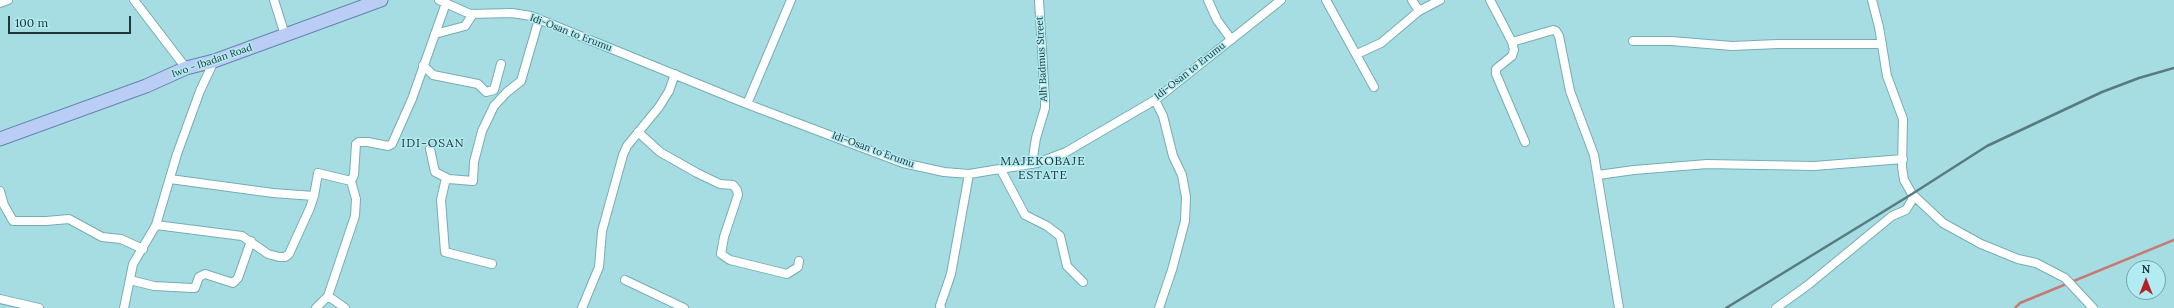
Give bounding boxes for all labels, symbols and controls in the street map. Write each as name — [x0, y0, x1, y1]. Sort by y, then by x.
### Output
scale bar — [10, 8, 133, 34]
street label: Idi-Osan to Erumu — [528, 12, 614, 54]
text: 100 m — [15, 15, 48, 30]
street label: Alh Badmus Street — [1034, 16, 1050, 102]
street label: Idi-Osan to Erumu — [1152, 39, 1228, 103]
street label: Iwo - Ibadan Road — [170, 42, 254, 80]
street label: Idi-Osan to Erumu — [830, 129, 916, 171]
district label: IDI-OSAN — [401, 137, 465, 151]
district label: MAJEKOBAJE ESTATE — [1000, 155, 1086, 183]
north arrow — [2126, 260, 2166, 300]
text: N — [2142, 262, 2150, 276]

